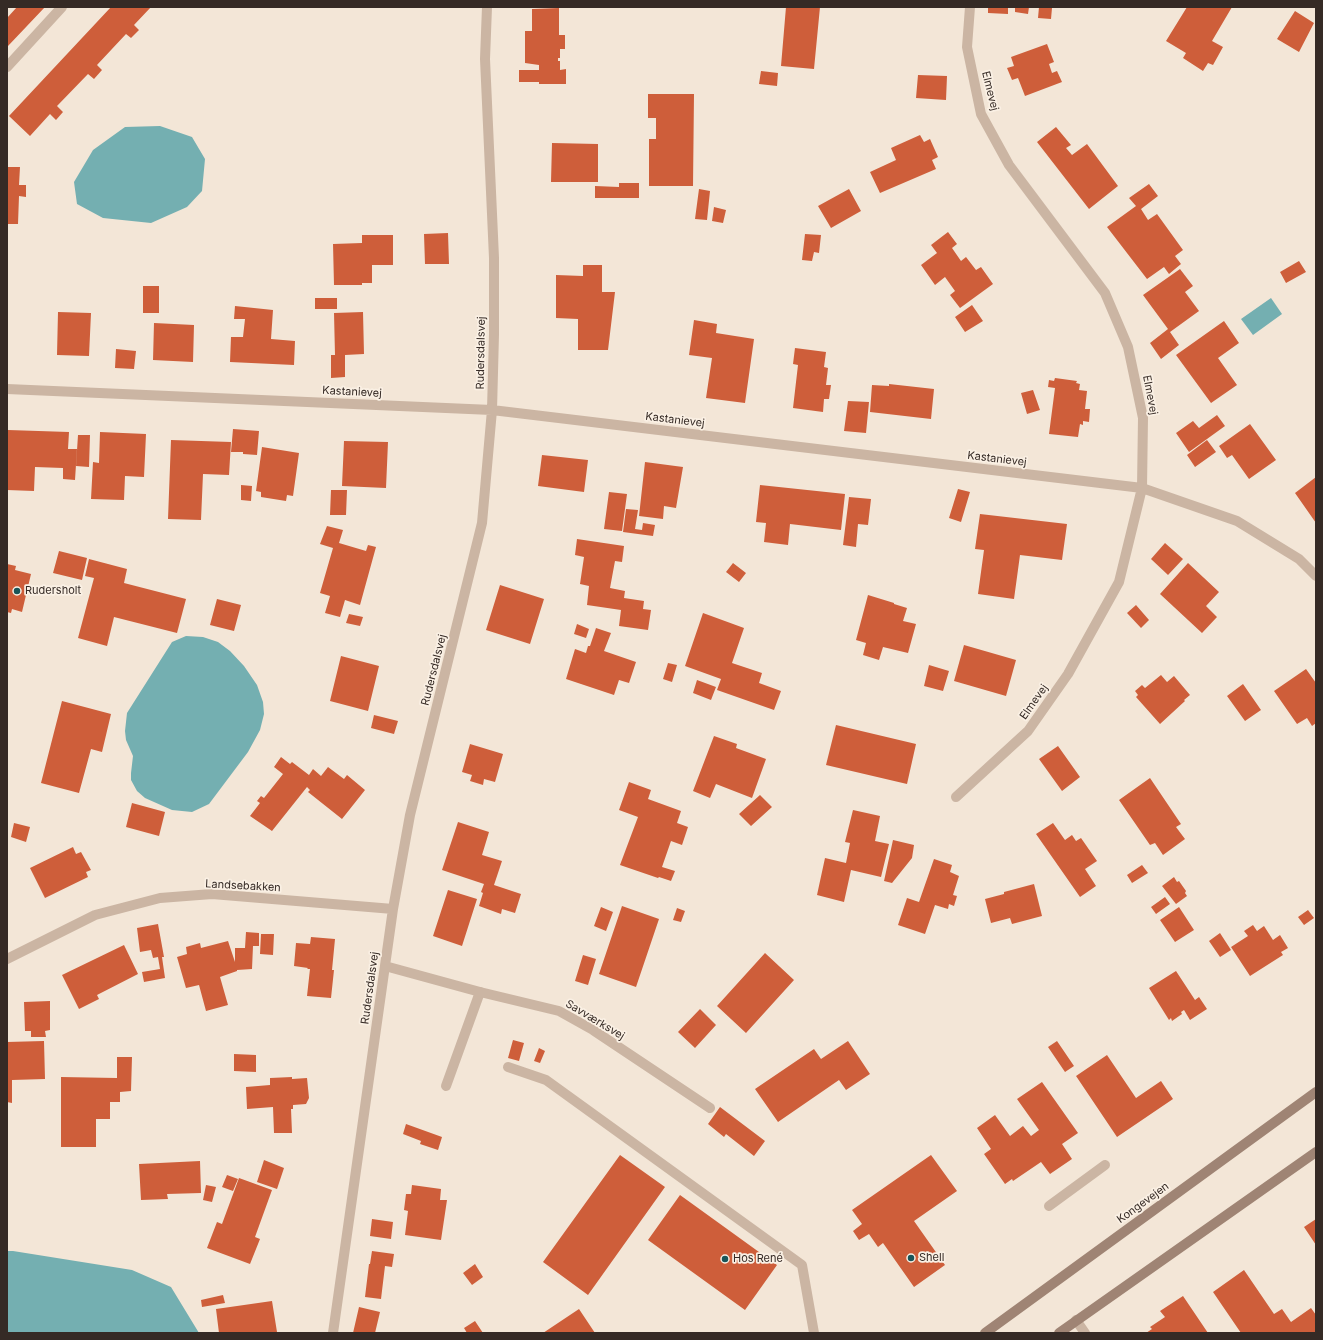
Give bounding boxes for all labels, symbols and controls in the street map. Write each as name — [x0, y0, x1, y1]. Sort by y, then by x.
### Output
street label: Elmevej — [979, 70, 1001, 112]
street label: Rudersdalsvej — [474, 316, 488, 390]
street label: Elmevej — [1140, 374, 1160, 416]
street label: Kastanievej — [322, 384, 382, 400]
street label: Kastanievej — [645, 410, 705, 430]
street label: Kastanievej — [967, 449, 1027, 469]
place label: Rudersholt — [25, 584, 81, 598]
marker: Rudersholt — [12, 586, 22, 596]
street label: Rudersdalsvej — [419, 633, 449, 707]
street label: Elmevej — [1017, 682, 1051, 722]
street label: Landsebakken — [205, 877, 281, 895]
street label: Rudersdalsvej — [358, 951, 382, 1025]
street label: Savværksvej — [563, 997, 627, 1043]
street label: Kongevejen — [1114, 1180, 1172, 1226]
place label: Shell — [919, 1251, 944, 1265]
place label: Hos René — [733, 1252, 783, 1266]
marker: Shell — [906, 1253, 916, 1263]
marker: Hos René — [720, 1254, 730, 1264]

